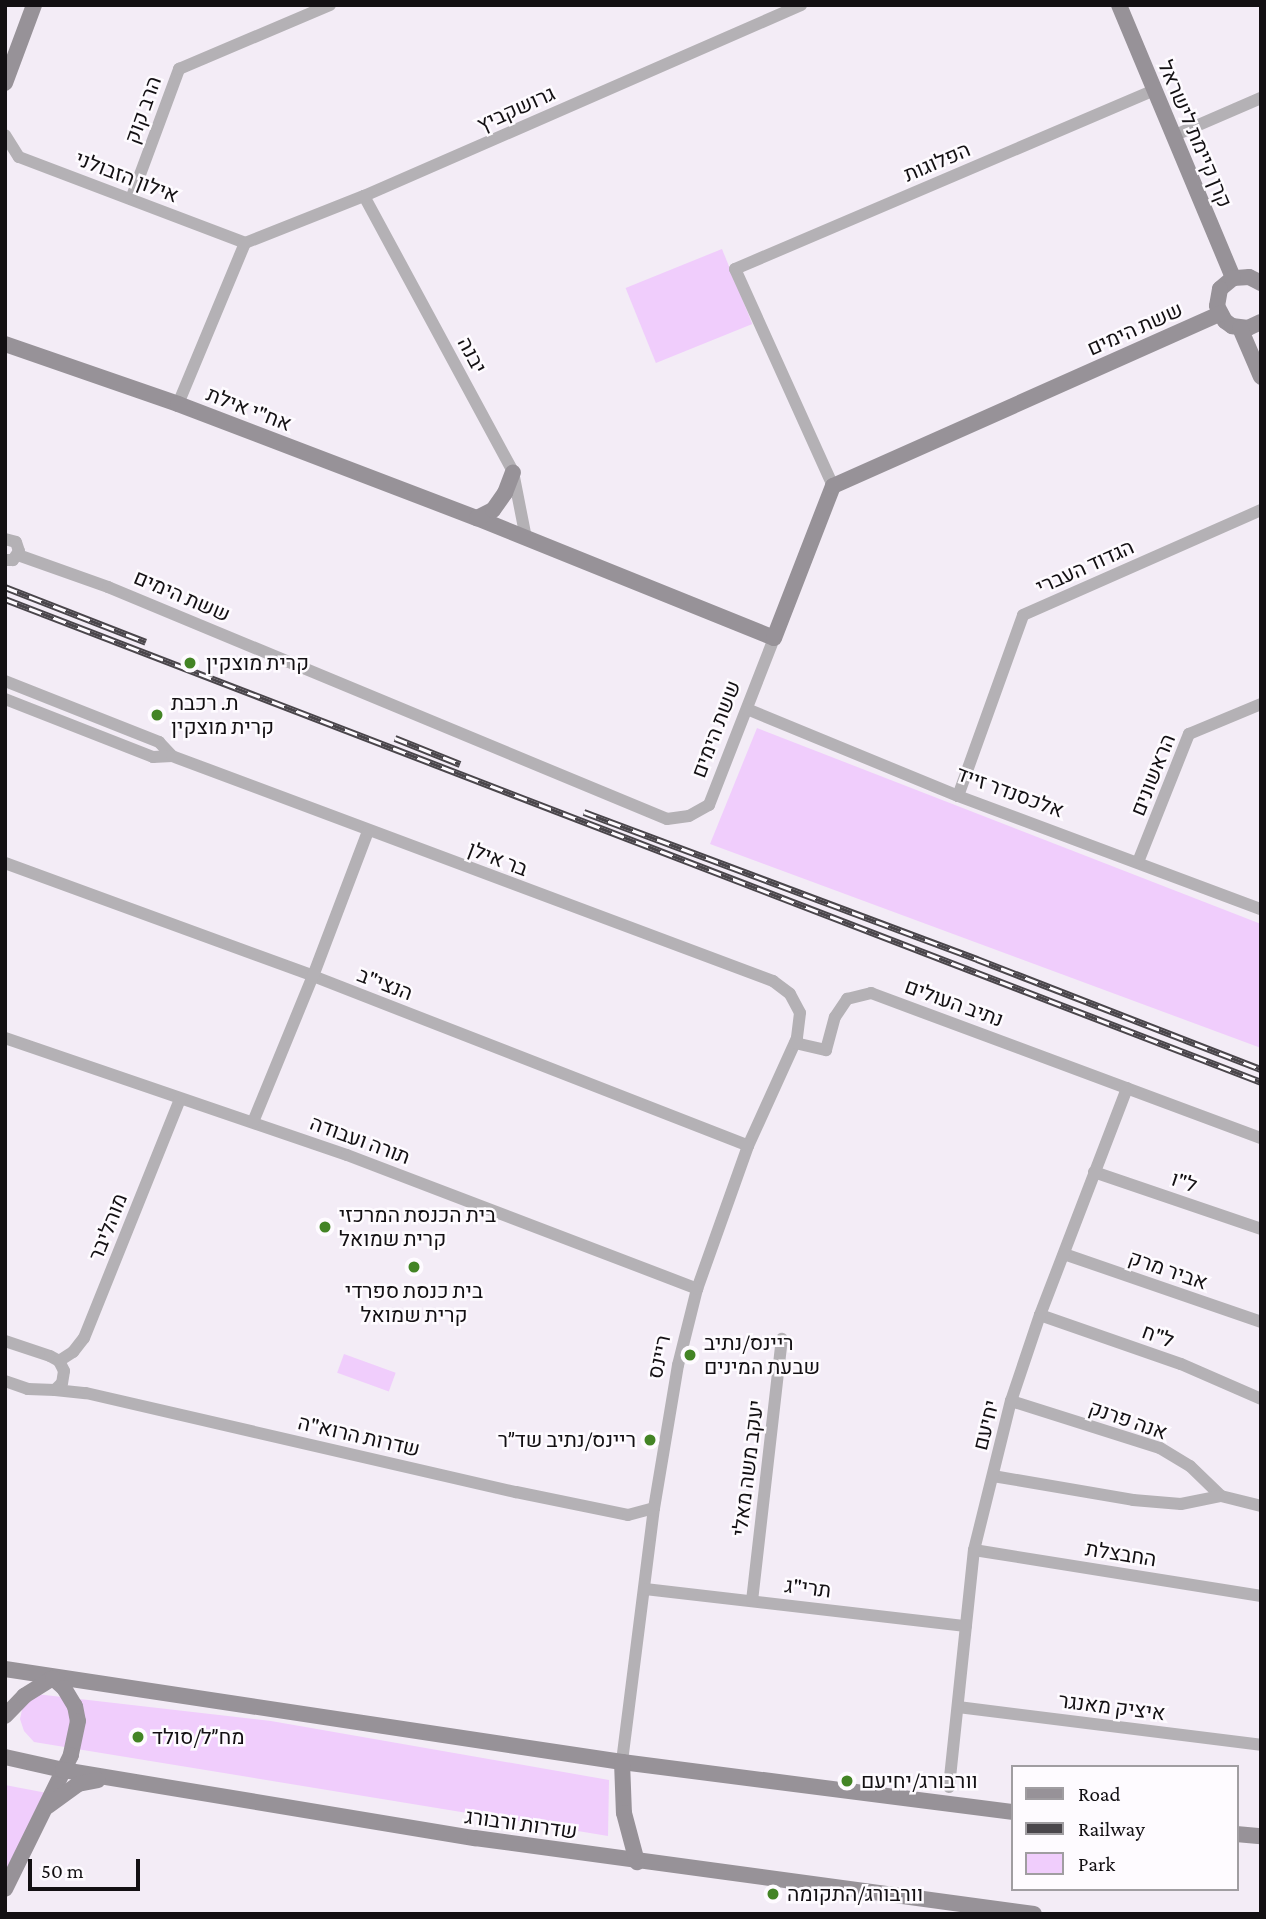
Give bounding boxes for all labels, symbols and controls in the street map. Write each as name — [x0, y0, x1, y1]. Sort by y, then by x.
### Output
street label: קרן קיימת לישראל — [1153, 56, 1237, 212]
street label: הרב קוק — [119, 73, 167, 147]
street label: גרושקביץ — [473, 81, 559, 137]
street label: הפלוגות — [900, 137, 974, 187]
street label: אילון הזבולני — [72, 146, 182, 208]
street label: ששת הימים — [1083, 297, 1187, 361]
street label: יבנה — [452, 333, 492, 377]
street label: אח"י אילת — [203, 381, 295, 437]
street label: הגדוד העברי — [1032, 534, 1138, 600]
street label: ששת הימים — [130, 564, 234, 628]
place label: קרית מוצקין — [206, 650, 309, 676]
marker: קרית מוצקין — [180, 653, 200, 673]
street label: ששת הימים — [686, 677, 746, 781]
place label: ת. רכבת קרית מוצקין — [171, 690, 274, 740]
marker: ת. רכבת קרית מוצקין — [149, 707, 165, 723]
street label: הראשונים — [1125, 730, 1181, 820]
street label: אלכסנדר זייד — [953, 761, 1067, 823]
street label: בר אילן — [465, 836, 531, 882]
street label: הנצי"ב — [354, 962, 416, 1006]
street label: נתיב העולים — [901, 974, 1007, 1032]
street label: תורה ועבודה — [306, 1110, 414, 1170]
street label: ל"ו — [1168, 1166, 1200, 1198]
street label: מוהליבר — [83, 1190, 133, 1264]
place label: בית הכנסת המרכזי קרית שמואל — [339, 1202, 496, 1252]
marker: בית הכנסת המרכזי קרית שמואל — [317, 1219, 333, 1235]
street label: אביר מרק — [1125, 1245, 1211, 1295]
marker: בית כנסת ספרדי קרית שמואל — [406, 1259, 422, 1275]
place label: בית כנסת ספרדי קרית שמואל — [345, 1278, 483, 1328]
street label: ל"ח — [1139, 1319, 1177, 1353]
place label: ריינס/נתיב שבעת המינים — [704, 1330, 820, 1380]
street label: ריינס — [642, 1333, 676, 1381]
marker: ריינס/נתיב שבעת המינים — [682, 1347, 698, 1363]
street label: אנה פרנק — [1085, 1395, 1171, 1445]
street label: יחיעם — [968, 1397, 1004, 1453]
street label: יעקב משה מאלי — [727, 1399, 769, 1537]
street label: שדרות הרוא"ה — [296, 1410, 422, 1462]
place label: ריינס/נתיב שד״ר — [498, 1427, 636, 1453]
marker: ריינס/נתיב שד״ר — [642, 1432, 658, 1448]
street label: החבצלת — [1084, 1536, 1158, 1572]
street label: תרי"ג — [783, 1573, 833, 1603]
street label: איציק מאנגר — [1057, 1688, 1167, 1726]
place label: מח״ל/סולד — [152, 1724, 245, 1750]
marker: מח״ל/סולד — [130, 1729, 146, 1745]
legend — [1010, 1765, 1238, 1891]
place label: וורבורג/יחיעם — [861, 1768, 978, 1794]
marker: וורבורג/יחיעם — [839, 1773, 855, 1789]
text: Road — [1078, 1782, 1121, 1806]
street label: שדרות ורבורג — [463, 1804, 579, 1844]
text: Railway — [1078, 1817, 1145, 1841]
scale bar — [32, 1846, 144, 1890]
text: Park — [1078, 1852, 1115, 1876]
text: 50 m — [41, 1859, 84, 1883]
place label: וורבורג/התקומה — [787, 1881, 923, 1907]
marker: וורבורג/התקומה — [765, 1886, 781, 1902]

